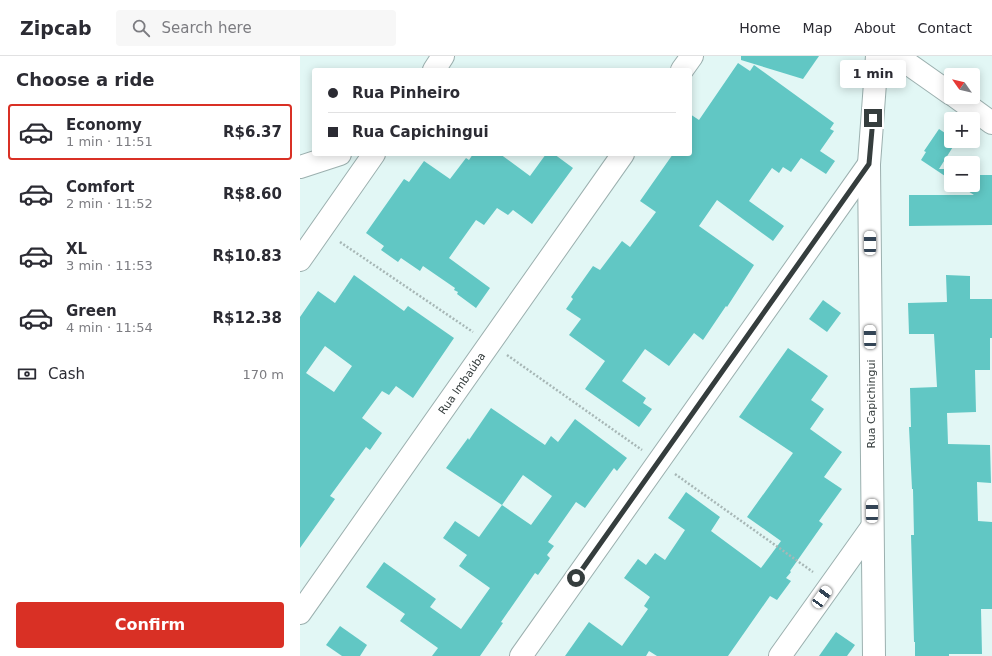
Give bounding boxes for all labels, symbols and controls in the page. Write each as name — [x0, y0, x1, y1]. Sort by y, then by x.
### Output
search box — [116, 10, 396, 46]
text: Zipcab — [20, 17, 92, 39]
icon: search — [130, 17, 152, 39]
text: Search here — [162, 19, 252, 37]
text: Home — [739, 20, 781, 36]
text: Map — [803, 20, 832, 36]
text: About — [854, 20, 896, 36]
text: Contact — [918, 20, 972, 36]
callout: 1 min — [840, 60, 906, 88]
text: 1 min — [853, 66, 893, 81]
north arrow — [944, 68, 980, 104]
map controls — [944, 68, 980, 192]
text: Choose a ride — [16, 69, 155, 90]
text: Rua Pinheiro — [352, 84, 460, 102]
route end — [864, 109, 882, 127]
button: + — [944, 112, 980, 148]
icon: car — [18, 114, 54, 150]
text: Economy — [66, 116, 142, 134]
text: R$6.37 — [223, 123, 282, 141]
text: Rua Capichingui — [352, 123, 489, 141]
text: 1 min · 11:51 — [66, 134, 153, 149]
button: − — [944, 156, 980, 192]
icon: car — [18, 176, 54, 212]
text: Comfort — [66, 178, 134, 196]
text: R$8.60 — [223, 185, 282, 203]
text: 2 min · 11:52 — [66, 196, 153, 211]
car — [864, 231, 876, 255]
icon: car — [18, 238, 54, 274]
text: XL — [66, 240, 87, 258]
text: R$10.83 — [213, 247, 282, 265]
text: 3 min · 11:53 — [66, 258, 153, 273]
icon: car — [18, 300, 54, 336]
text: Green — [66, 302, 117, 320]
text: R$12.38 — [213, 309, 282, 327]
text: 4 min · 11:54 — [66, 320, 153, 335]
car — [864, 325, 876, 349]
street label: Rua Imbaúba — [435, 350, 488, 417]
street label: Rua Capichingui — [865, 360, 878, 448]
icon: cash — [16, 363, 38, 385]
text: Cash — [48, 365, 85, 383]
text: 170 m — [242, 367, 284, 382]
car — [866, 499, 878, 523]
route start — [567, 569, 585, 587]
car — [810, 584, 834, 610]
button: Confirm — [16, 602, 284, 648]

